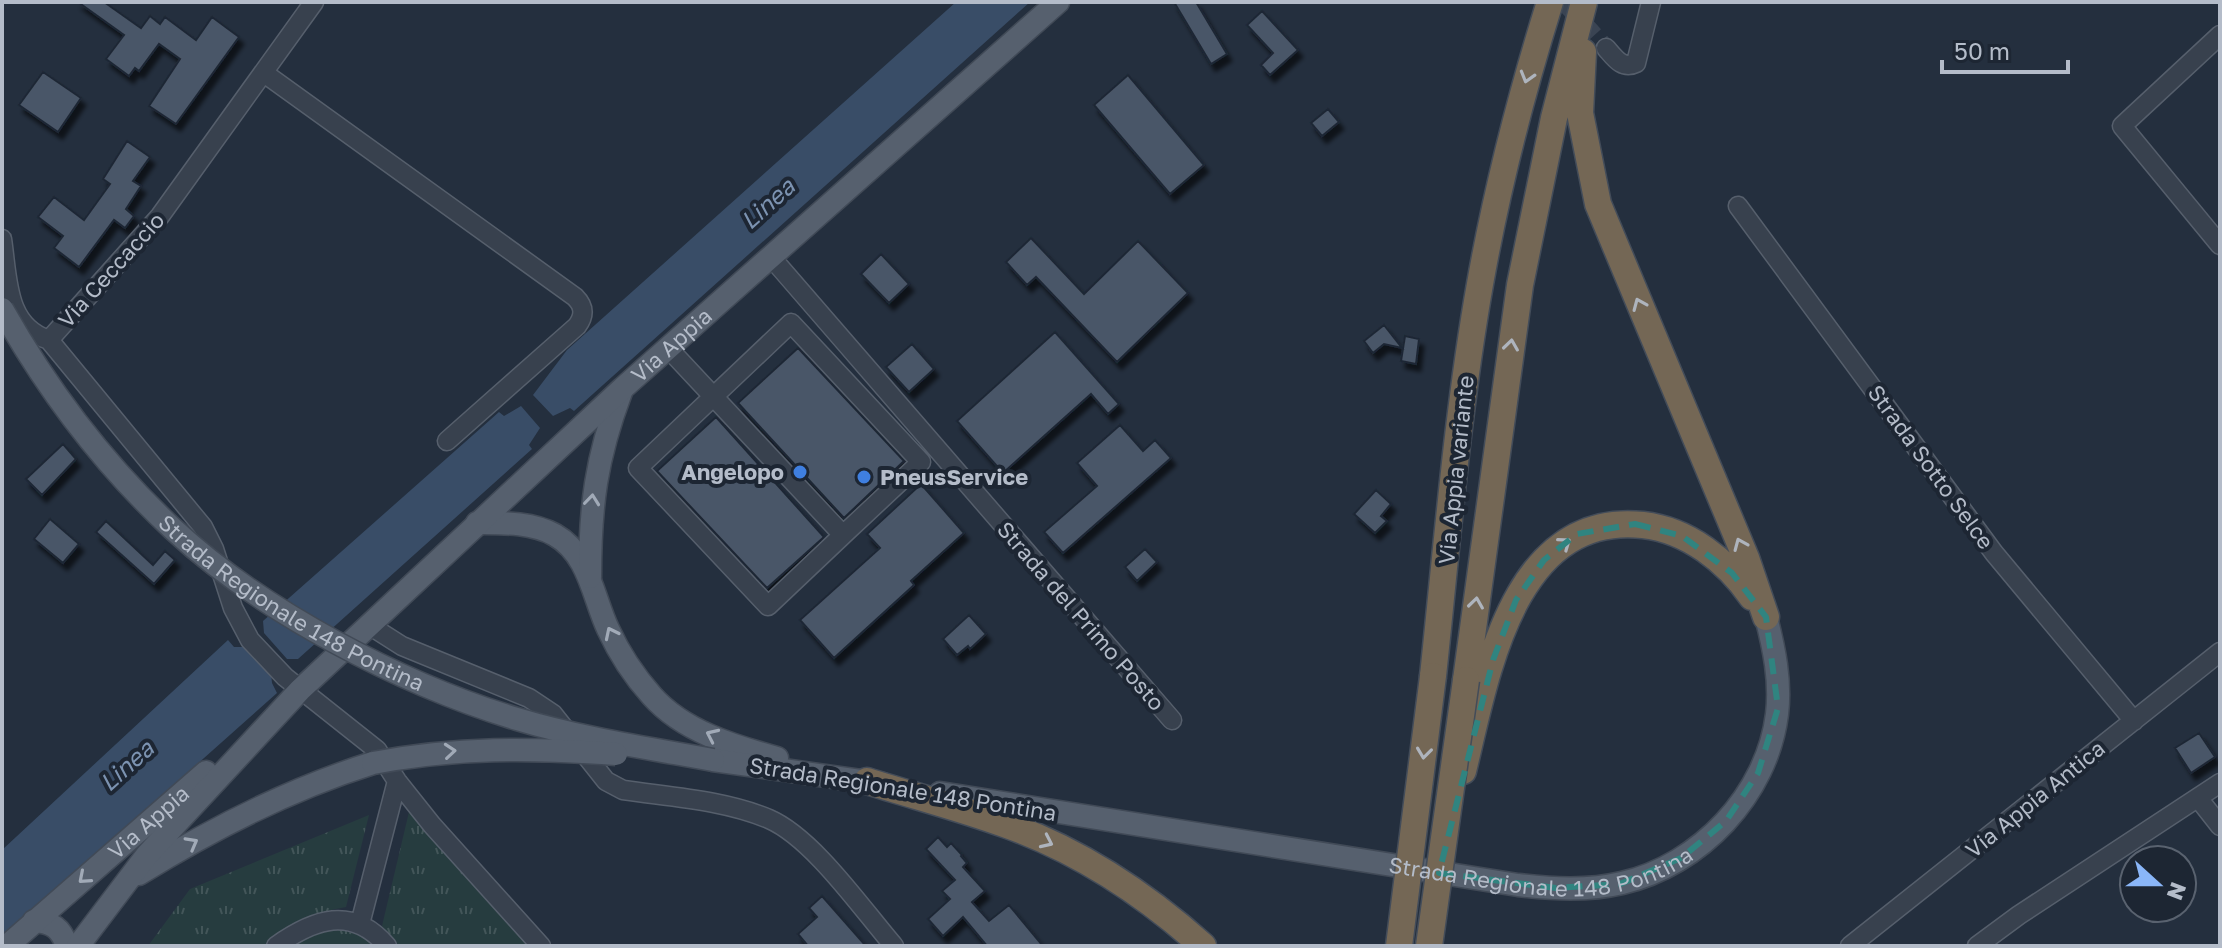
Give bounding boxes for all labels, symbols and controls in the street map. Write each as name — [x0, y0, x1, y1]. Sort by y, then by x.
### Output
scale bar — [1942, 24, 2068, 74]
text: 50 m — [1954, 36, 2010, 65]
one-way arrow — [1520, 69, 1536, 83]
water label: Linea — [734, 170, 801, 235]
street label: Via Ceccaccio — [52, 206, 169, 333]
one-way arrow — [1633, 298, 1649, 312]
street label: Via Appia — [625, 302, 717, 388]
one-way arrow — [1502, 338, 1519, 352]
street label: Via Appia variante — [1432, 374, 1479, 566]
street label: Strada Sotto Selce — [1863, 379, 2000, 554]
place label: Angelopo — [681, 458, 784, 485]
marker: Angelopo — [791, 463, 809, 481]
place label: PneusService — [880, 463, 1028, 490]
marker: PneusService — [855, 468, 873, 486]
one-way arrow — [584, 493, 601, 506]
street label: Strada Regionale 148 Pontina — [153, 509, 428, 696]
street label: Strada del Primo Posto — [992, 516, 1171, 716]
one-way arrow — [1556, 538, 1570, 553]
one-way arrow — [1733, 538, 1749, 552]
one-way arrow — [1467, 596, 1484, 610]
one-way arrow — [605, 626, 620, 641]
one-way arrow — [706, 729, 720, 745]
water label: Linea — [93, 732, 160, 797]
street label: Via Appia Antica — [1960, 734, 2110, 863]
one-way arrow — [444, 743, 457, 760]
one-way arrow — [1415, 747, 1432, 760]
street label: Strada Regionale 148 Pontina — [748, 751, 1058, 826]
street label: Via Appia — [102, 779, 194, 865]
one-way arrow — [1039, 832, 1053, 848]
one-way arrow — [183, 837, 198, 852]
street label: Strada Regionale 148 Pontina — [1387, 841, 1698, 902]
north arrow — [2118, 844, 2198, 924]
one-way arrow — [79, 868, 94, 883]
text: N — [2162, 879, 2193, 904]

